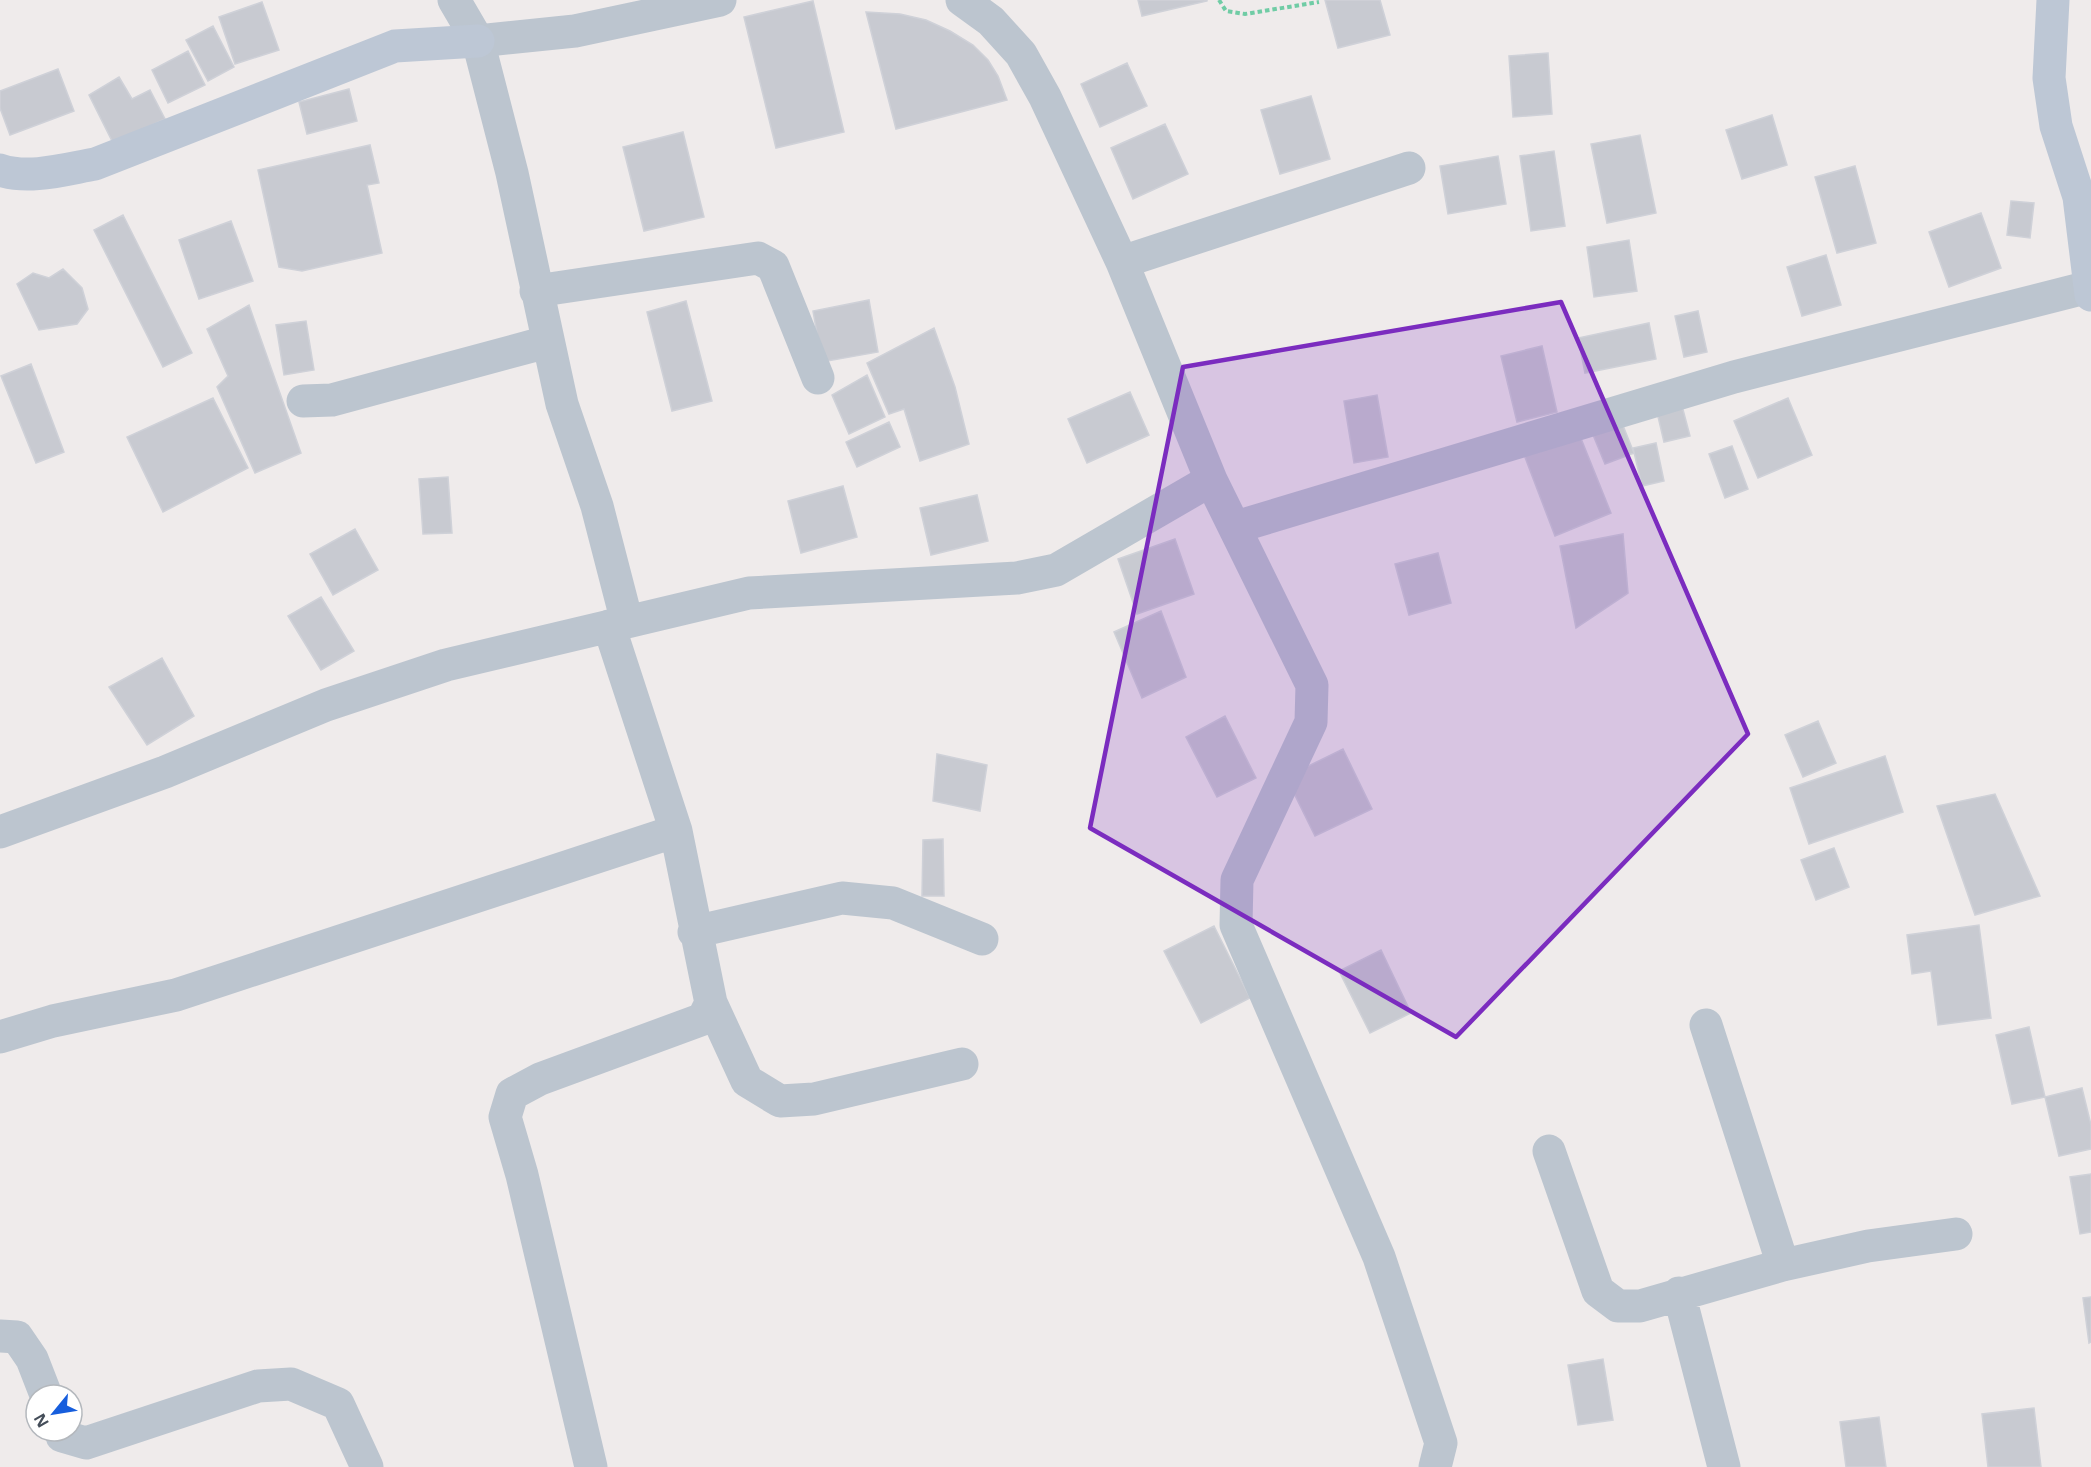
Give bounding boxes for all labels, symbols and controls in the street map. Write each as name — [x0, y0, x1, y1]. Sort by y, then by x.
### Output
north arrow — [24, 1383, 84, 1443]
text: N — [28, 1409, 54, 1432]

